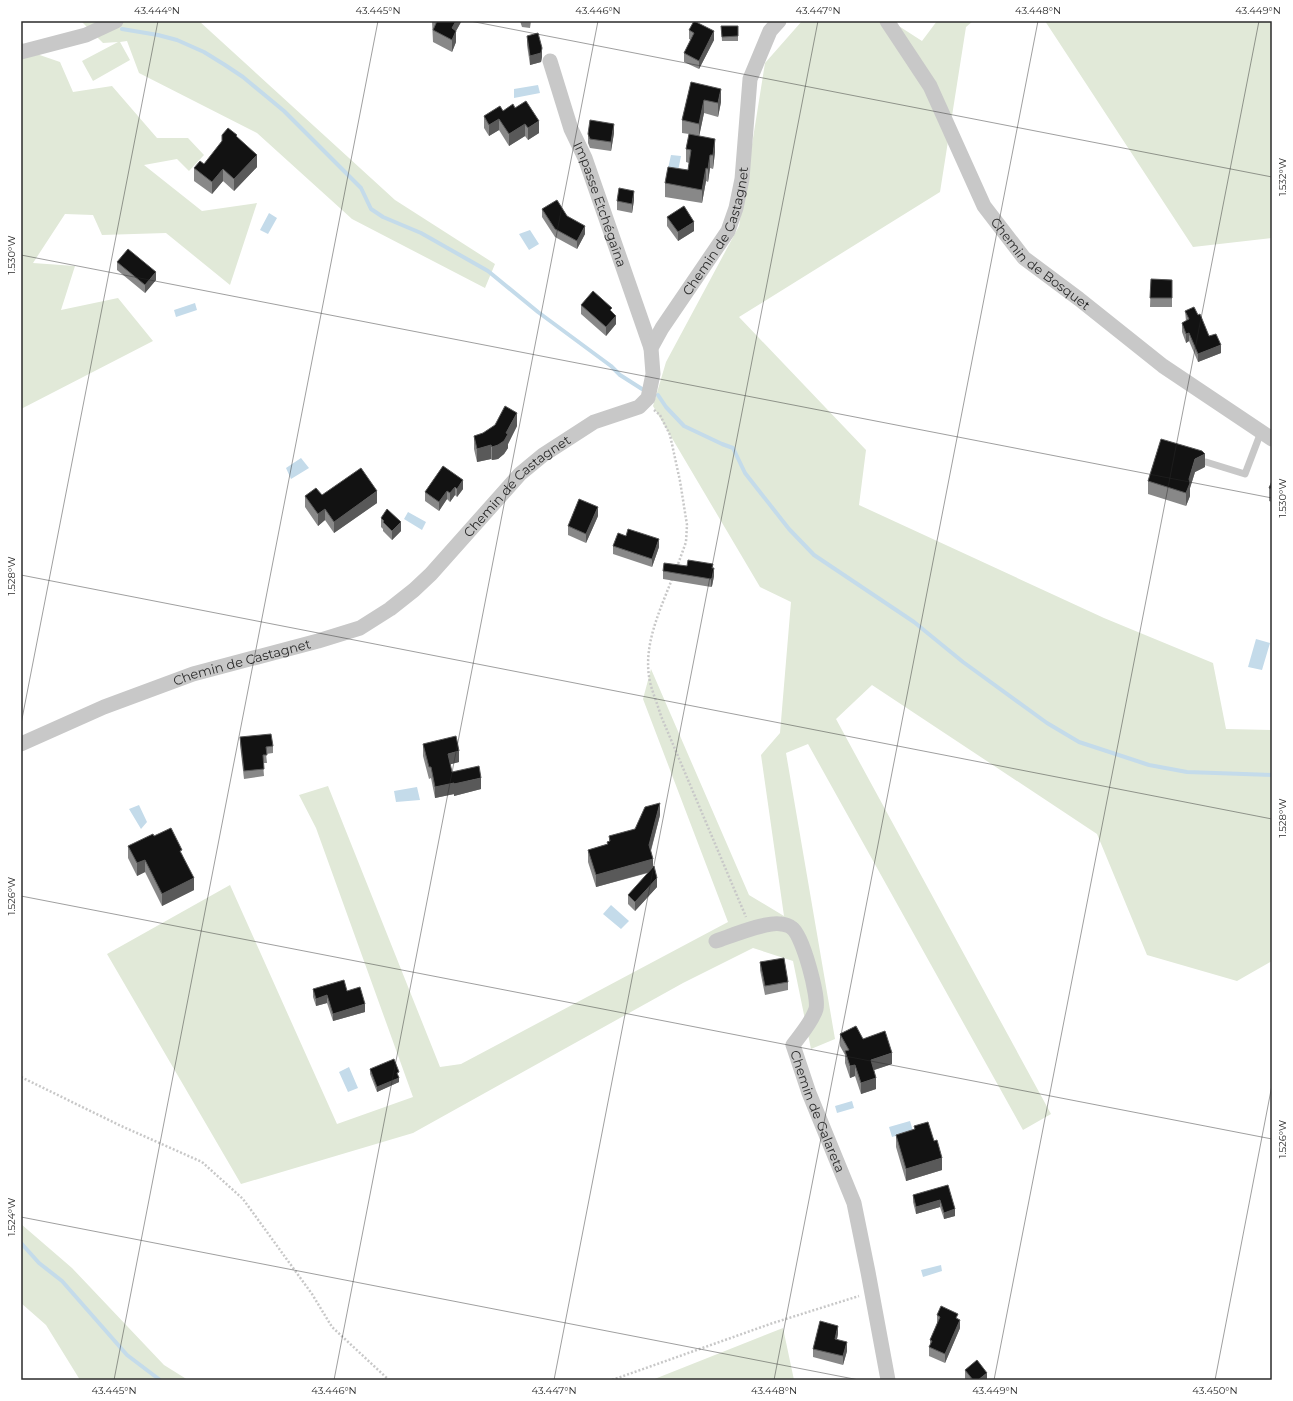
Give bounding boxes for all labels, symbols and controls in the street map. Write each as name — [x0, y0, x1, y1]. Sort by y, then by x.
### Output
text: 43.444°N — [134, 4, 180, 17]
text: 43.445°N — [355, 4, 401, 17]
text: 43.446°N — [575, 4, 621, 17]
text: 43.447°N — [795, 4, 841, 17]
text: 43.448°N — [1015, 4, 1061, 17]
text: 43.449°N — [1235, 4, 1281, 17]
street label: Impasse Etchégaïna — [570, 139, 630, 269]
text: 1.532°W — [1276, 158, 1289, 196]
street label: Chemin de Castagnet — [679, 166, 751, 298]
street label: Chemin de Bosquet — [988, 214, 1094, 313]
text: 1.530°W — [5, 235, 18, 275]
street label: Chemin de Castagnet — [460, 432, 573, 540]
text: 1.530°W — [1276, 478, 1289, 518]
text: 1.528°W — [5, 557, 18, 595]
street label: Chemin de Castagnet — [171, 635, 312, 689]
text: 1.528°W — [1276, 799, 1289, 837]
text: 1.526°W — [5, 877, 18, 915]
street label: Chemin de Galareta — [787, 1048, 849, 1175]
text: 1.526°W — [1276, 1120, 1289, 1158]
text: 1.524°W — [5, 1198, 18, 1236]
text: 43.445°N — [91, 1384, 137, 1397]
text: 43.446°N — [311, 1384, 357, 1397]
text: 43.447°N — [531, 1384, 577, 1397]
text: 43.448°N — [751, 1384, 797, 1397]
text: 43.449°N — [972, 1384, 1018, 1397]
text: 43.450°N — [1192, 1384, 1238, 1397]

